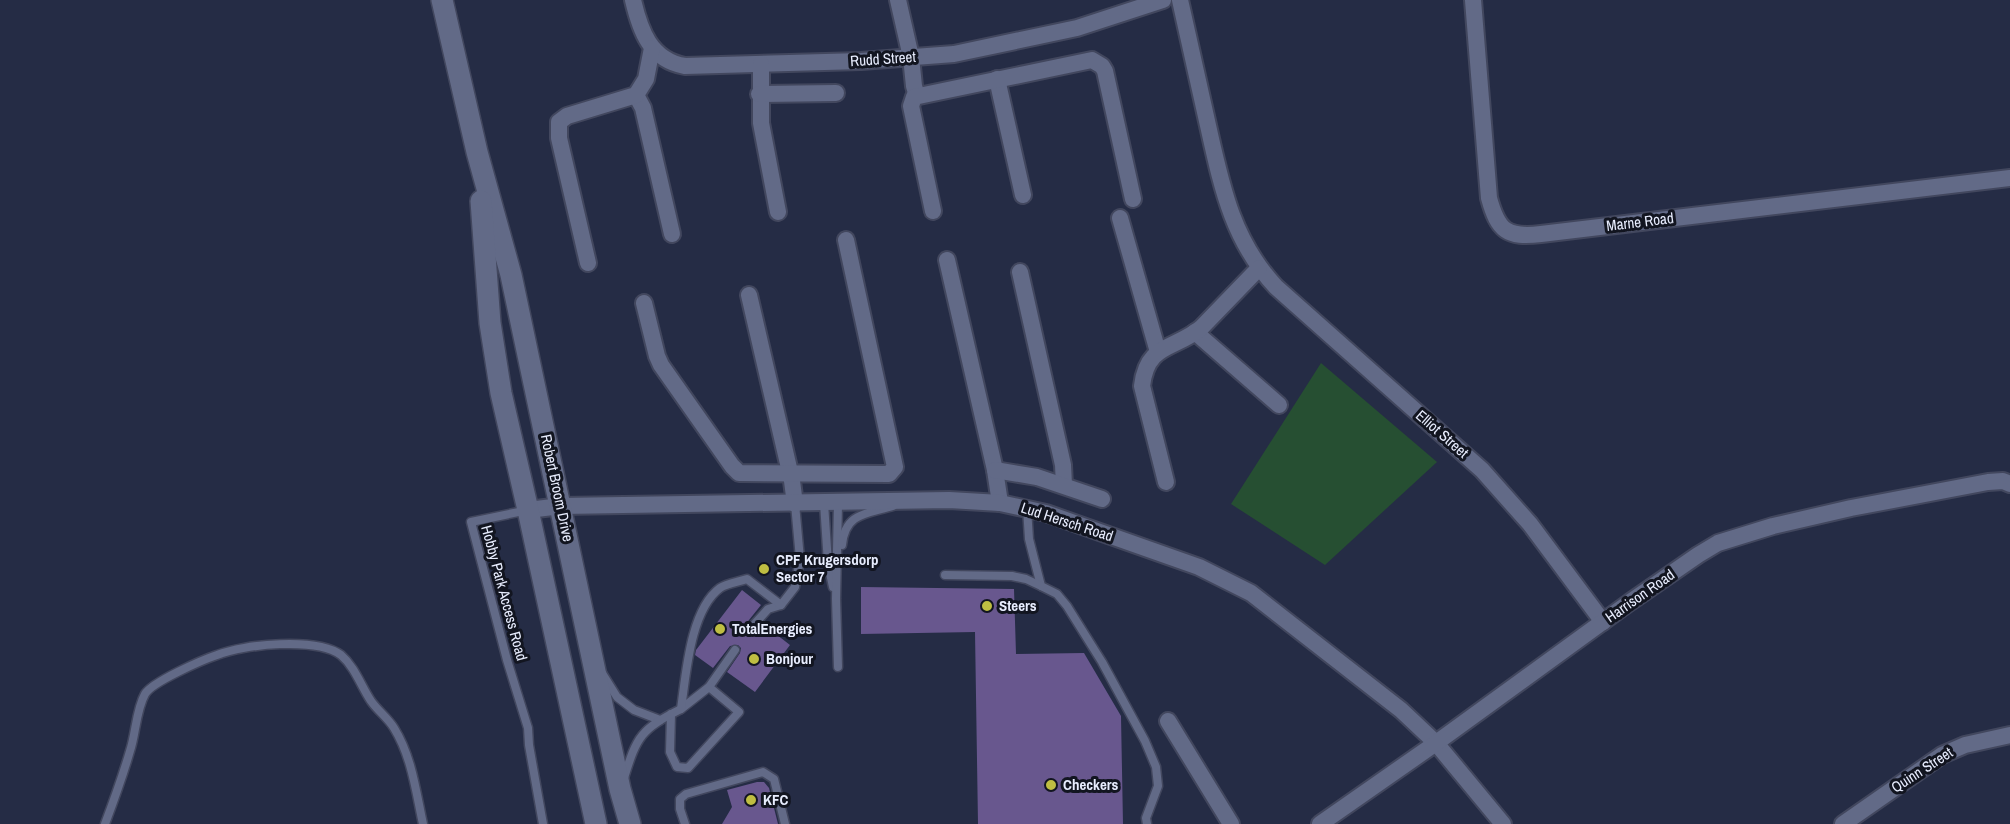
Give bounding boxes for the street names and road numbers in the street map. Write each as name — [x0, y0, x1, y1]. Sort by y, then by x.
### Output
street label: Rudd Street — [849, 46, 917, 71]
street label: Marne Road — [1605, 207, 1675, 236]
street label: Elliot Street — [1411, 405, 1474, 463]
street label: Robert Broom Drive — [536, 432, 579, 544]
street label: Lud Hersch Road — [1018, 497, 1116, 546]
street label: Hobby Park Access Road — [476, 523, 533, 663]
street label: Harrison Road — [1601, 564, 1678, 627]
street label: Quinn Street — [1887, 741, 1957, 797]

